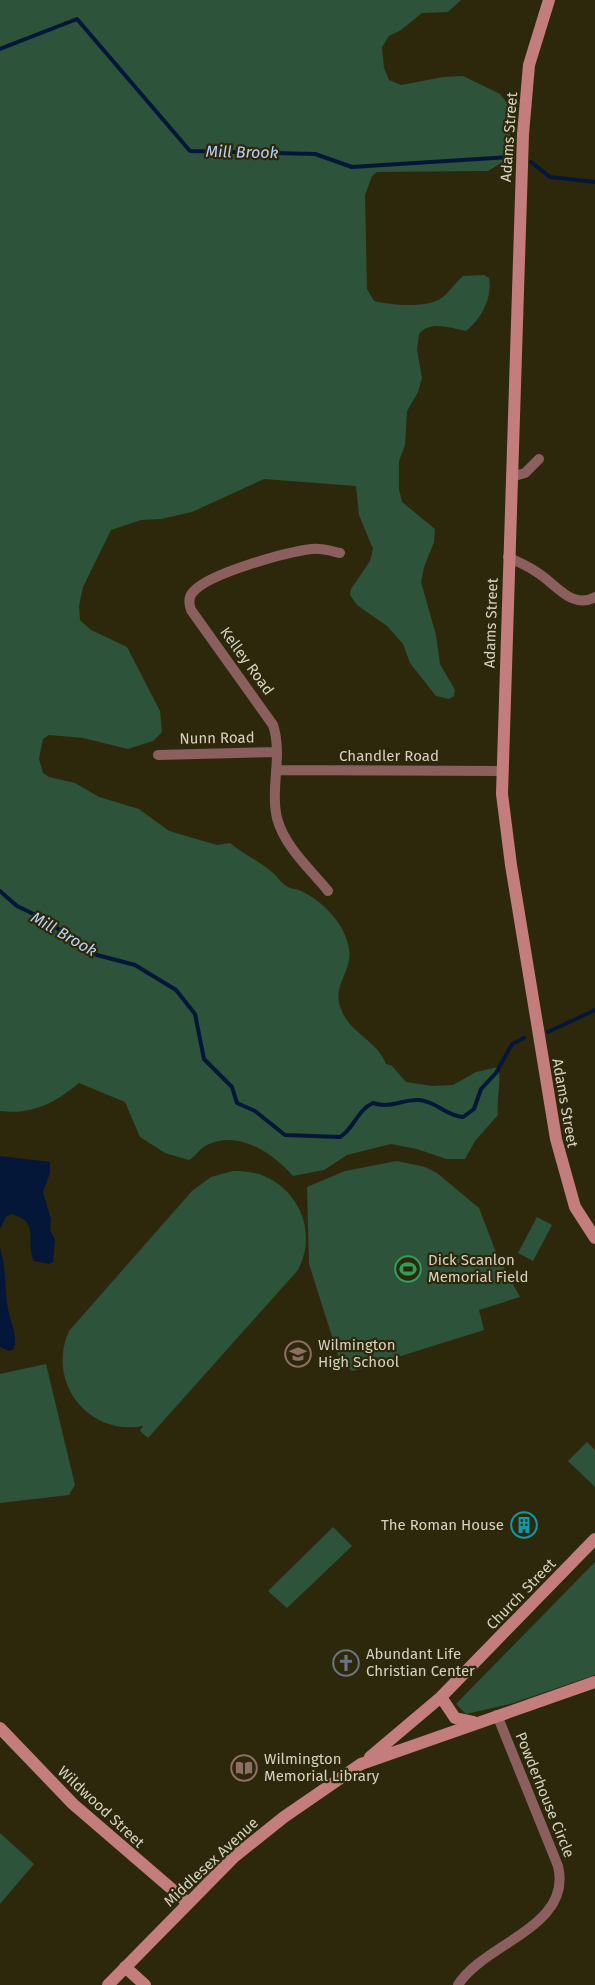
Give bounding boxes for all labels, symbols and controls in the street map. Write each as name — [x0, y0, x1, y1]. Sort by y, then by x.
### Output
street label: Adams Street — [497, 91, 521, 183]
water label: Mill Brook — [206, 142, 279, 162]
street label: Adams Street — [480, 577, 502, 668]
street label: Kelley Road — [216, 624, 278, 698]
street label: Nunn Road — [179, 728, 255, 748]
street label: Chandler Road — [339, 747, 439, 765]
water label: Mill Brook — [28, 908, 100, 961]
street label: Adams Street — [548, 1057, 582, 1150]
place label: Dick Scanlon Memorial Field — [428, 1251, 528, 1286]
sports icon: Dick Scanlon Memorial Field — [393, 1254, 423, 1284]
place label: Wilmington High School — [318, 1336, 400, 1371]
school or university icon: Wilmington High School — [283, 1339, 313, 1369]
building icon: The Roman House — [509, 1510, 539, 1540]
place label: The Roman House — [381, 1516, 504, 1534]
street label: Church Street — [483, 1554, 560, 1633]
place label: Abundant Life Christian Center — [366, 1645, 475, 1680]
church icon: Abundant Life Christian Center — [331, 1648, 361, 1678]
street label: Powderhouse Circle — [512, 1730, 578, 1860]
place label: Wilmington Memorial Library — [264, 1750, 380, 1785]
library icon: Wilmington Memorial Library — [229, 1753, 259, 1783]
street label: Wildwood Street — [54, 1762, 148, 1852]
street label: Middlesex Avenue — [160, 1814, 262, 1910]

